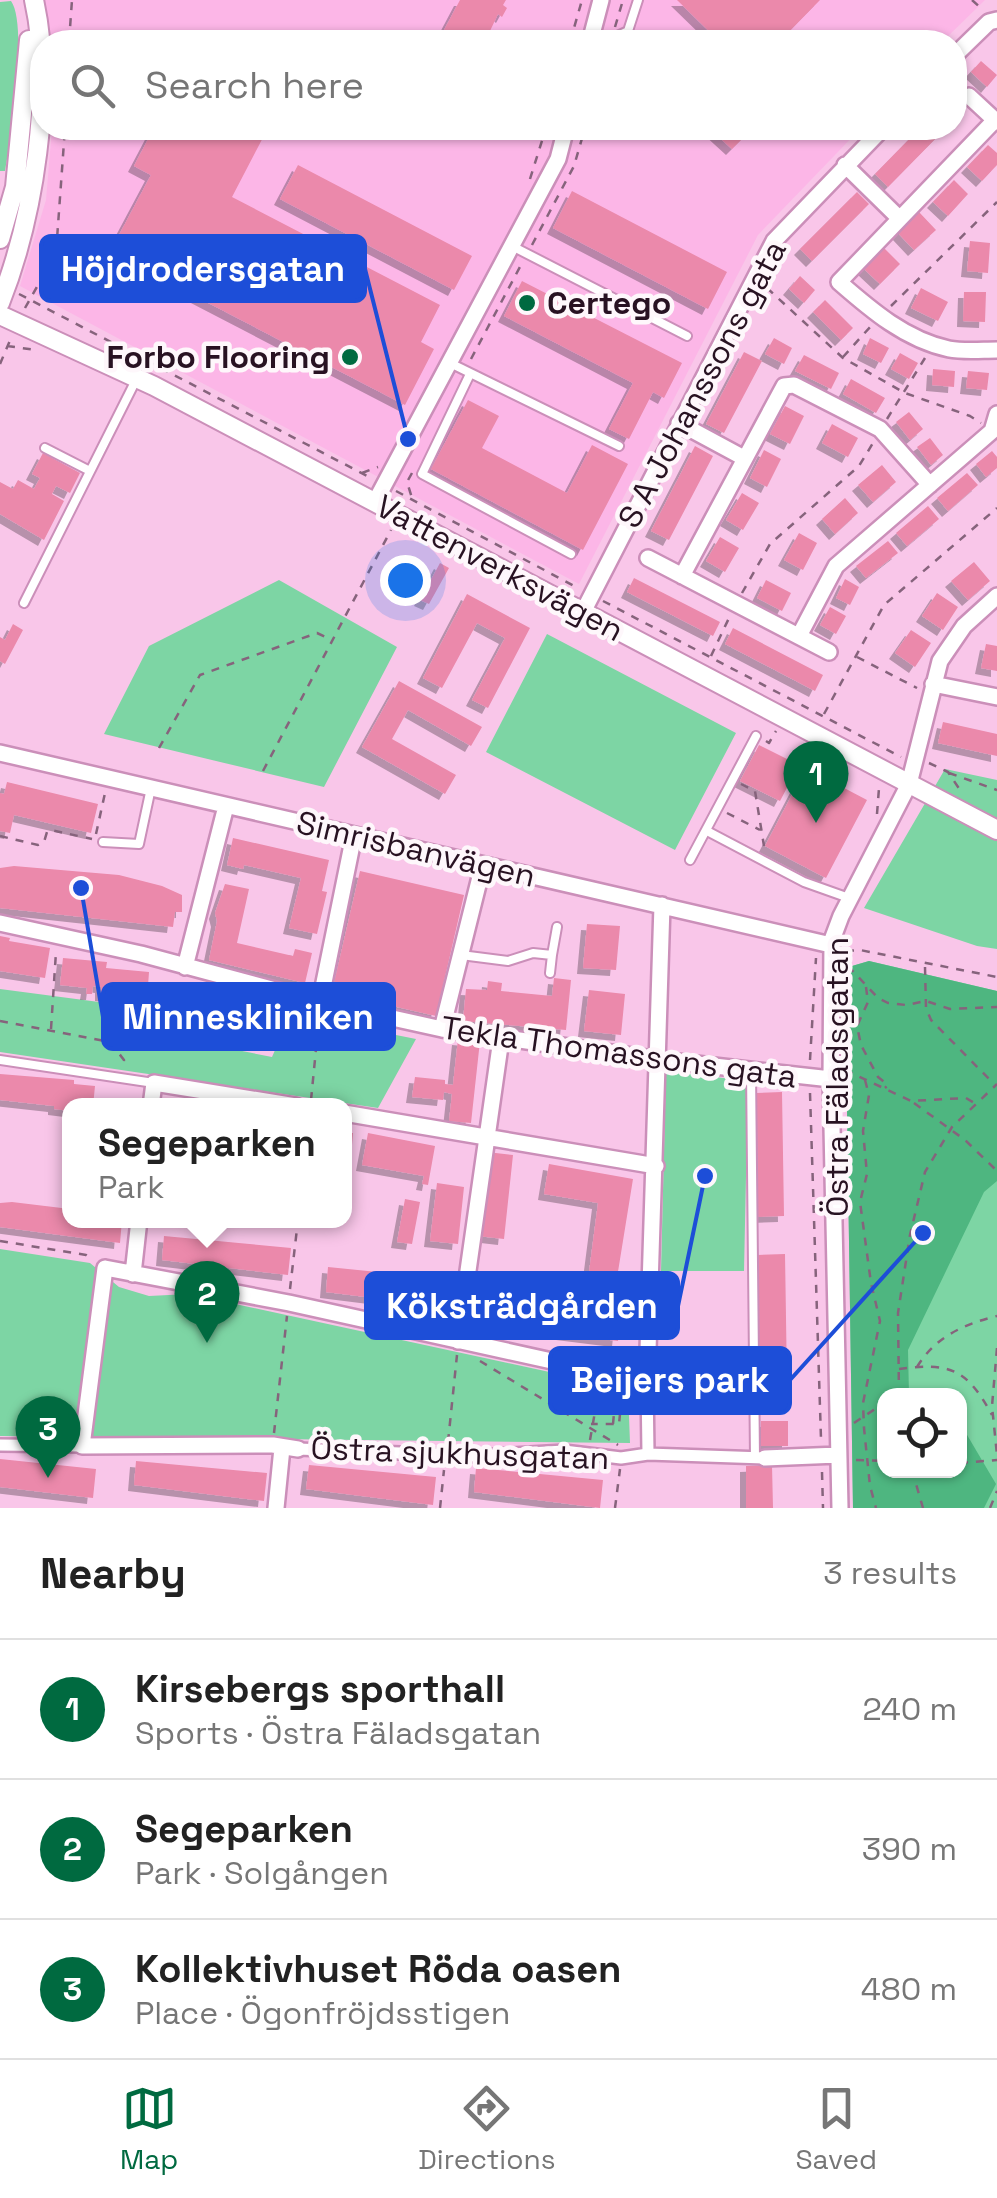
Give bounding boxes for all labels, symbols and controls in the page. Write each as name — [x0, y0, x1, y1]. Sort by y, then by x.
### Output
search box — [30, 30, 967, 140]
icon: search — [65, 58, 120, 113]
text: Search here — [145, 61, 364, 109]
street label: S A Johanssons gata — [609, 233, 795, 535]
callout: Höjdrodersgatan — [41, 236, 365, 301]
text: Höjdrodersgatan — [61, 247, 345, 291]
place label: Certego — [547, 283, 671, 323]
marker: Certego — [516, 292, 538, 314]
place label: Forbo Flooring — [107, 337, 330, 377]
marker: Forbo Flooring — [339, 346, 361, 368]
street label: Vattenverksvägen — [369, 486, 631, 650]
your location — [380, 555, 431, 606]
pin: 1 — [784, 740, 848, 823]
street label: Simrisbanvägen — [293, 802, 539, 896]
street label: Östra Fäladsgatan — [817, 937, 857, 1217]
callout: Minneskliniken — [103, 984, 394, 1049]
text: Minneskliniken — [122, 995, 374, 1039]
street label: Tekla Thomassons gata — [439, 1007, 799, 1097]
popup — [62, 1098, 352, 1228]
text: Segeparken — [98, 1119, 316, 1167]
text: Park — [98, 1167, 165, 1207]
pin: 2 — [174, 1260, 240, 1343]
callout: Köksträdgården — [366, 1273, 678, 1338]
text: Köksträdgården — [386, 1284, 658, 1328]
callout: Beijers park — [550, 1348, 790, 1413]
text: Beijers park — [570, 1358, 770, 1402]
map controls — [877, 1388, 967, 1478]
button: locate — [877, 1388, 967, 1478]
pin: 3 — [15, 1396, 80, 1478]
street label: Östra sjukhusgatan — [310, 1428, 610, 1478]
text: Nearby — [40, 1547, 186, 1600]
text: 3 results — [823, 1553, 957, 1593]
text: Kirsebergs sporthall — [135, 1665, 505, 1713]
text: 1 — [65, 1689, 80, 1729]
text: 240 m — [862, 1689, 957, 1729]
text: Sports · Östra Fäladsgatan — [135, 1713, 541, 1753]
text: Segeparken — [135, 1805, 353, 1853]
text: 2 — [63, 1829, 82, 1869]
text: 390 m — [862, 1829, 957, 1869]
text: Park · Solgången — [135, 1853, 389, 1893]
text: Kollektivhuset Röda oasen — [135, 1945, 622, 1993]
text: 3 — [63, 1969, 82, 2009]
text: 480 m — [861, 1969, 957, 2009]
text: Place · Ögonfröjdsstigen — [135, 1993, 510, 2033]
tab: Map — [120, 2081, 178, 2177]
tab: Directions — [418, 2081, 555, 2177]
tab: Saved — [795, 2081, 877, 2177]

